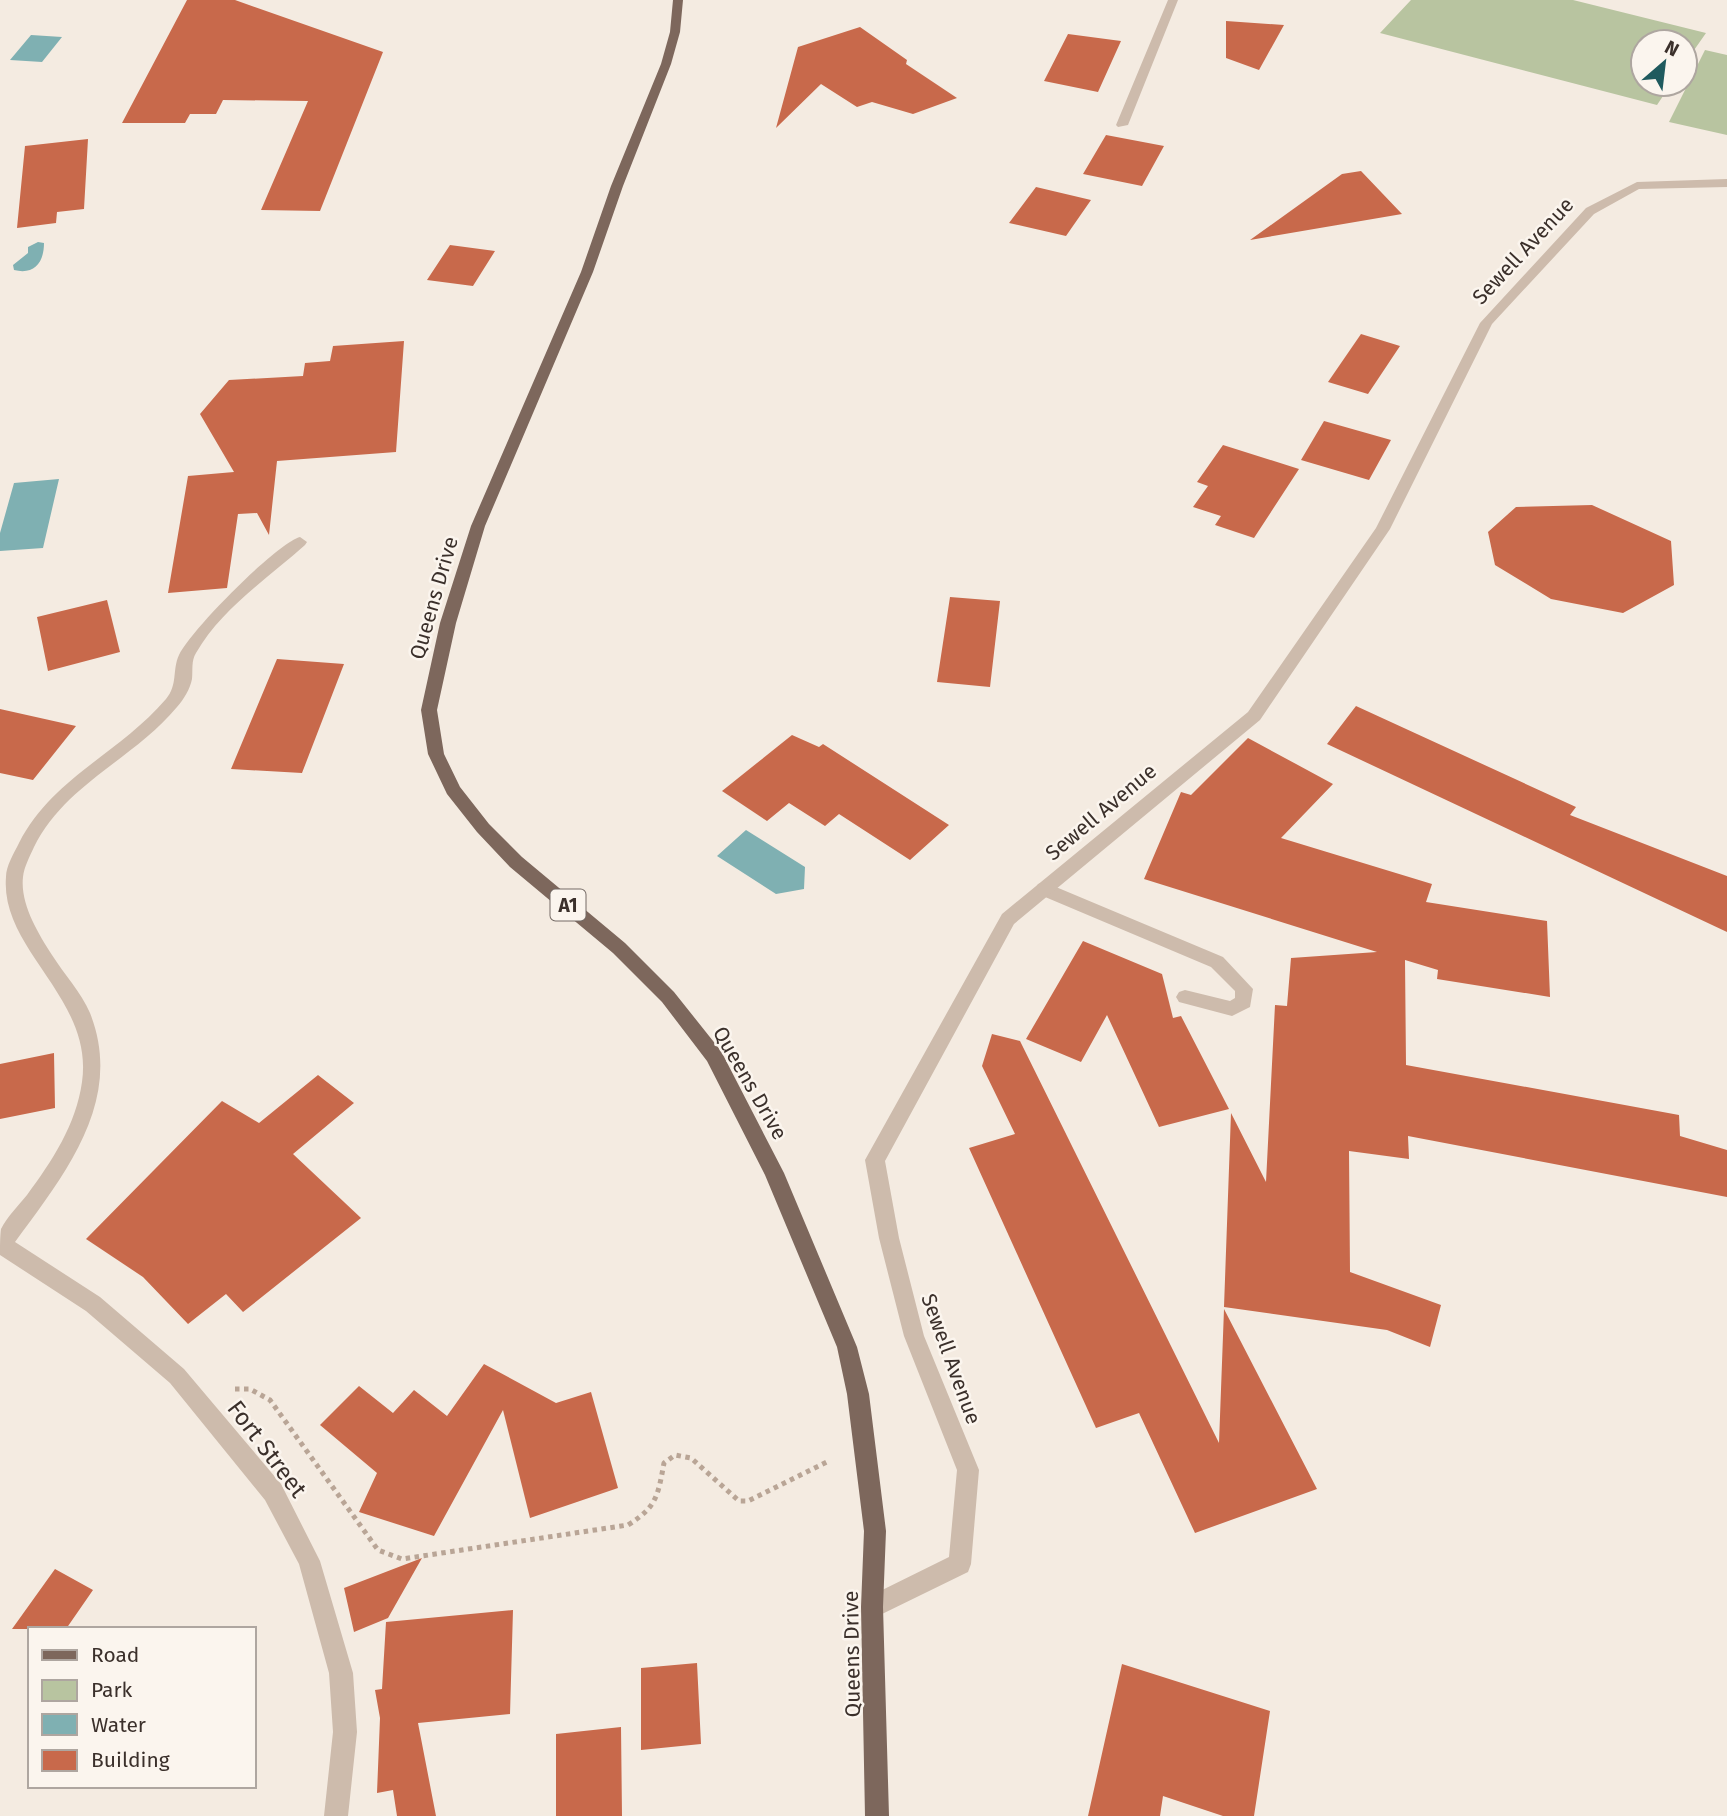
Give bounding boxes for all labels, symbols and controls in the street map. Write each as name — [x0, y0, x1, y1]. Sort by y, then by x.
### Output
north arrow — [1629, 28, 1699, 98]
text: N — [1661, 35, 1683, 62]
street label: Sewell Avenue — [1467, 192, 1579, 310]
street label: Queens Drive — [404, 534, 464, 662]
street label: Sewell Avenue — [1040, 758, 1162, 866]
road number: A1 — [550, 890, 586, 920]
street label: Queens Drive — [707, 1022, 793, 1144]
street label: Sewell Avenue — [915, 1290, 987, 1428]
street label: Fort Street — [221, 1395, 313, 1503]
street label: Queens Drive — [838, 1591, 866, 1717]
legend — [28, 1627, 256, 1788]
text: Road — [91, 1642, 139, 1668]
text: Park — [91, 1677, 133, 1703]
text: Water — [91, 1712, 146, 1738]
text: Building — [91, 1747, 170, 1773]

